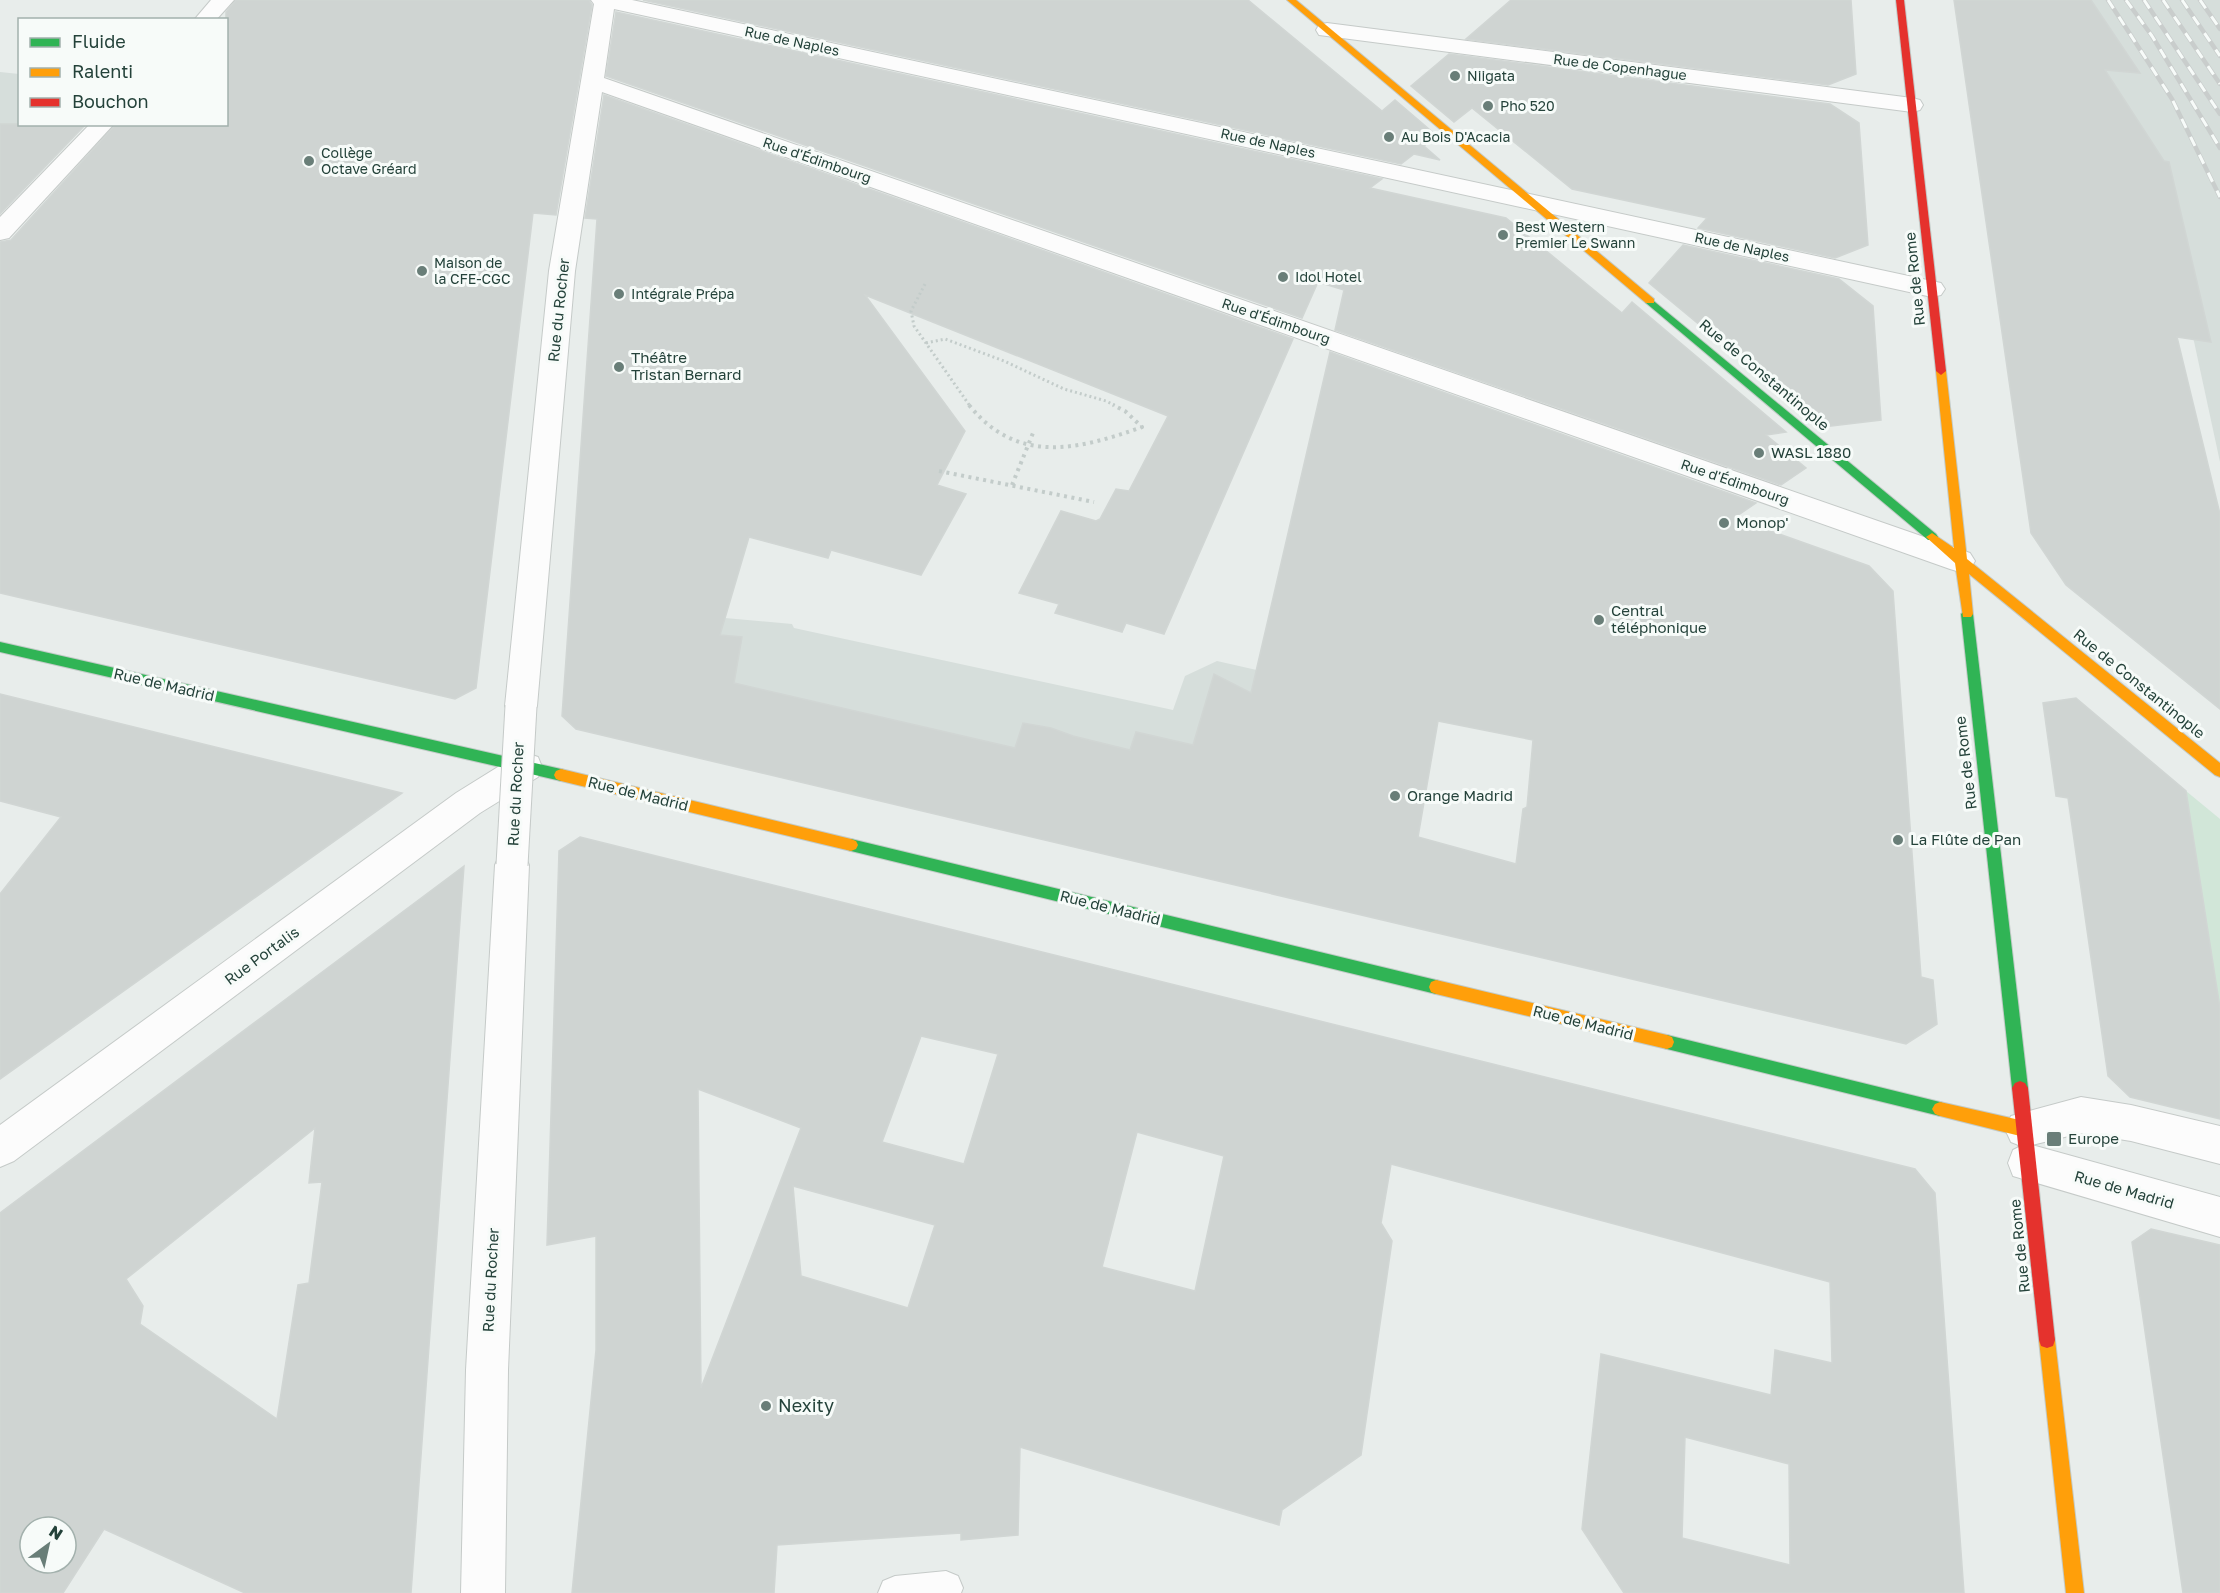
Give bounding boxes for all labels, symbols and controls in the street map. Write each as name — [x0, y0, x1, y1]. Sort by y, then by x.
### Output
legend — [18, 18, 228, 126]
street label: Rue de Naples — [743, 22, 841, 59]
text: Fluide — [72, 30, 126, 52]
street label: Rue de Copenhague — [1552, 50, 1688, 83]
text: Ralenti — [72, 60, 133, 82]
place label: Niigata — [1467, 67, 1515, 84]
marker: Niigata — [1448, 69, 1462, 83]
text: Bouchon — [72, 90, 149, 112]
place label: Pho 520 — [1500, 97, 1555, 114]
marker: Pho 520 — [1481, 99, 1495, 113]
street label: Rue de Naples — [1219, 124, 1317, 161]
place label: Au Bois D'Acacia — [1401, 128, 1510, 145]
marker: Au Bois D'Acacia — [1382, 130, 1396, 144]
street label: Rue d'Édimbourg — [761, 133, 874, 186]
place label: Collège Octave Gréard — [321, 144, 417, 177]
marker: Collège Octave Gréard — [302, 154, 316, 168]
place label: Best Western Premier Le Swann — [1515, 218, 1635, 251]
marker: Best Western Premier Le Swann — [1496, 228, 1510, 242]
street label: Rue de Naples — [1693, 228, 1791, 265]
street label: Rue de Rome — [1900, 231, 1928, 327]
place label: Maison de la CFE-CGC — [434, 254, 511, 287]
street label: Rue du Rocher — [544, 257, 572, 363]
marker: Maison de la CFE-CGC — [415, 264, 429, 278]
place label: Idol Hotel — [1295, 268, 1362, 285]
marker: Idol Hotel — [1276, 270, 1290, 284]
place label: Intégrale Prépa — [631, 285, 735, 302]
marker: Intégrale Prépa — [612, 287, 626, 301]
street label: Rue d'Édimbourg — [1220, 294, 1333, 347]
street label: Rue de Constantinople — [1696, 315, 1833, 434]
place label: Théâtre Tristan Bernard — [631, 348, 741, 383]
marker: Théâtre Tristan Bernard — [612, 360, 626, 374]
place label: WASL 1880 — [1771, 443, 1851, 461]
marker: WASL 1880 — [1752, 446, 1766, 460]
street label: Rue d'Édimbourg — [1679, 455, 1792, 508]
place label: Monop' — [1736, 513, 1789, 531]
marker: Monop' — [1717, 516, 1731, 530]
place label: Central téléphonique — [1611, 601, 1707, 636]
marker: Central téléphonique — [1592, 613, 1606, 627]
street label: Rue de Constantinople — [2070, 625, 2209, 742]
street label: Rue de Madrid — [112, 664, 216, 704]
street label: Rue de Rome — [1950, 715, 1980, 811]
street label: Rue du Rocher — [503, 741, 527, 847]
street label: Rue de Madrid — [586, 772, 690, 814]
place label: Orange Madrid — [1407, 786, 1513, 804]
marker: Orange Madrid — [1388, 789, 1402, 803]
place label: La Flûte de Pan — [1910, 830, 2021, 848]
marker: La Flûte de Pan — [1891, 833, 1905, 847]
street label: Rue de Madrid — [1058, 886, 1162, 928]
street label: Rue Portalis — [221, 922, 302, 988]
street label: Rue de Madrid — [1531, 1001, 1635, 1043]
place label: Europe — [2068, 1129, 2119, 1147]
marker: Europe — [2045, 1130, 2063, 1148]
street label: Rue de Madrid — [2072, 1166, 2176, 1212]
street label: Rue de Rome — [2005, 1198, 2033, 1294]
street label: Rue du Rocher — [478, 1227, 502, 1333]
place label: Nexity — [778, 1394, 834, 1416]
marker: Nexity — [759, 1399, 773, 1413]
north arrow — [18, 1515, 78, 1575]
text: N — [46, 1521, 67, 1544]

